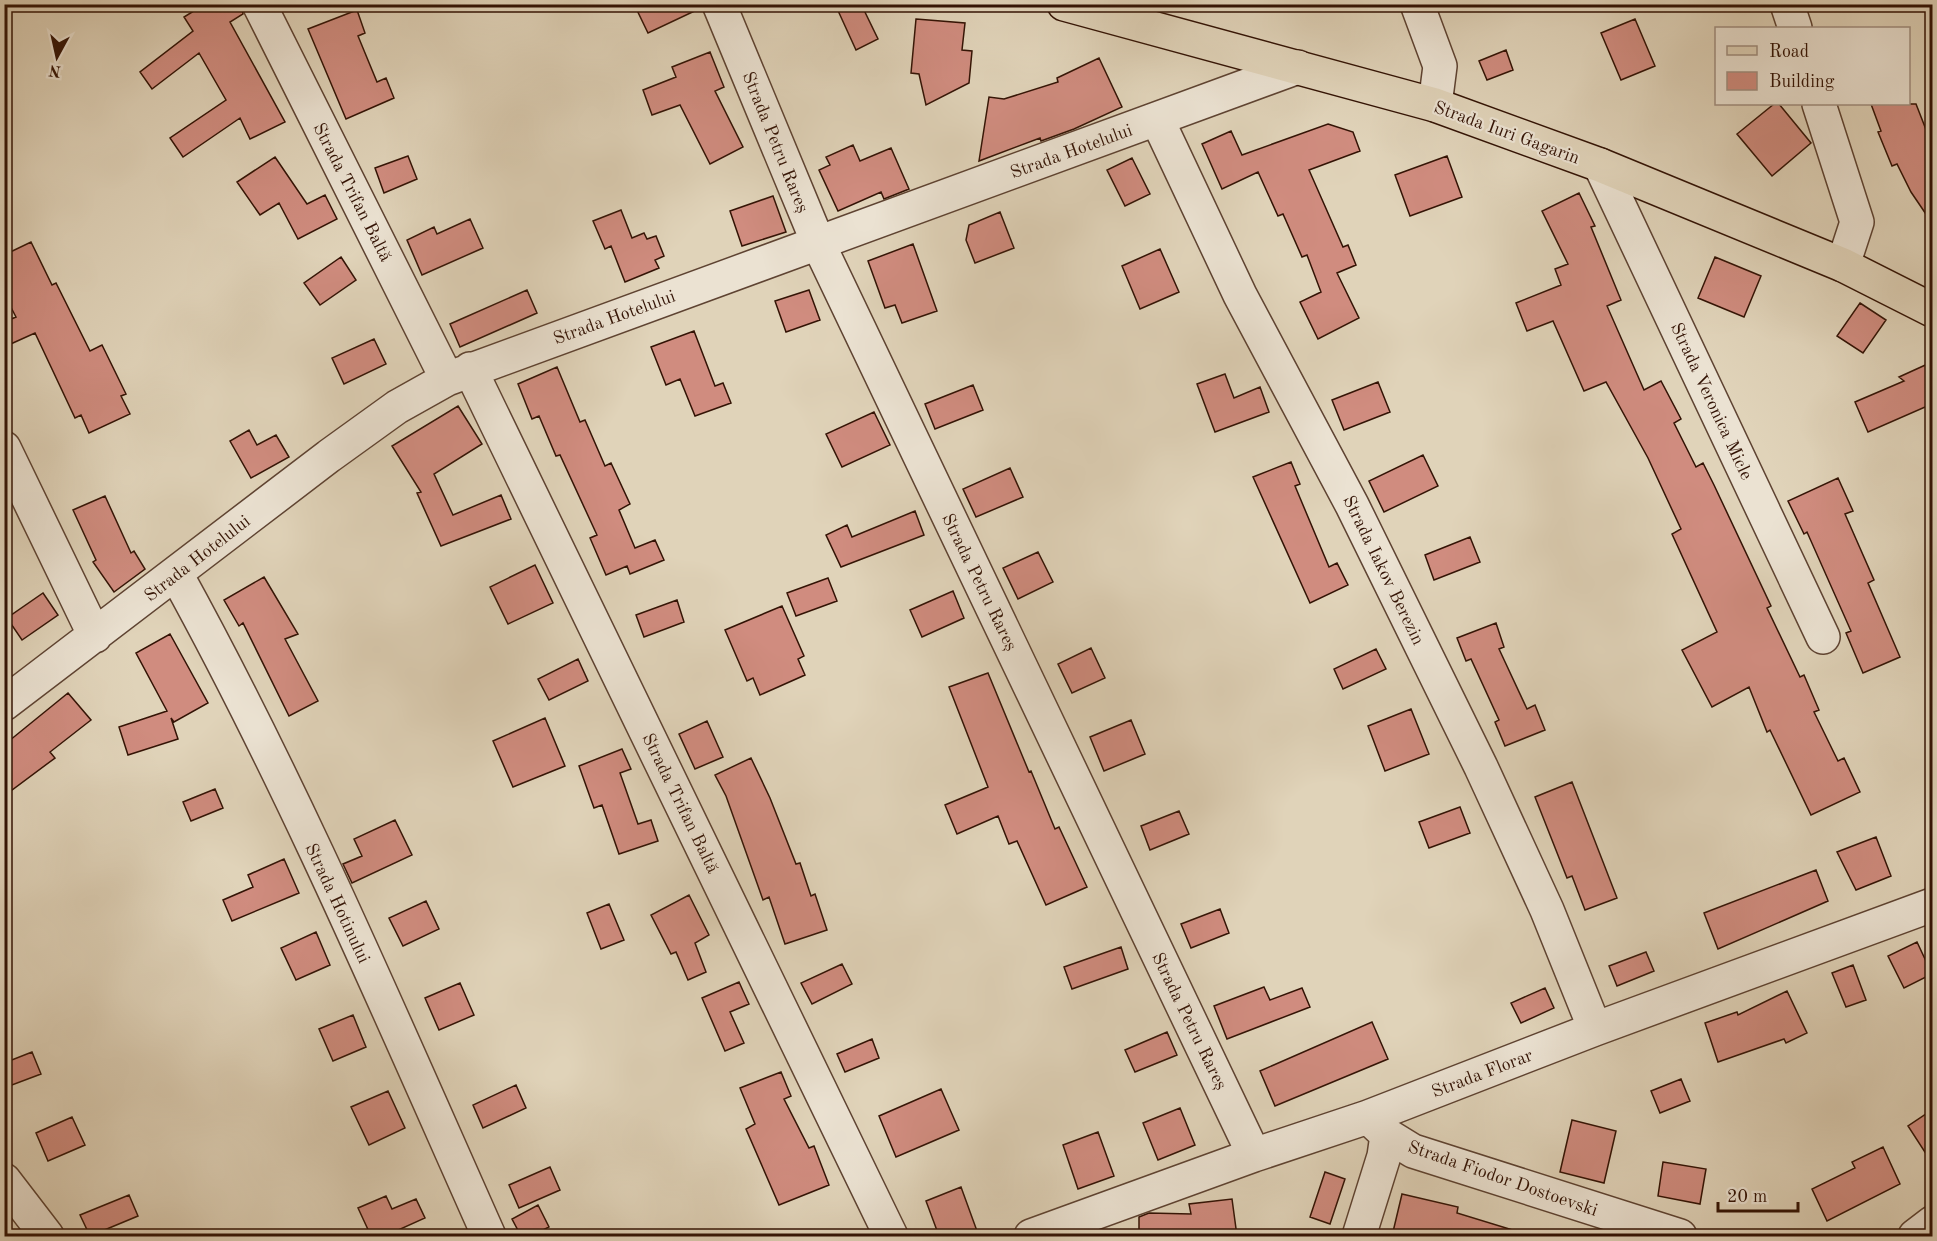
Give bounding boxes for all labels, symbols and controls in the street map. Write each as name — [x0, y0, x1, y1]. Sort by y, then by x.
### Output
north arrow — [27, 27, 87, 87]
legend — [1715, 27, 1910, 105]
text: Road — [1769, 43, 1809, 61]
text: N — [47, 61, 62, 79]
street label: Strada Petru Rareș — [738, 69, 812, 216]
text: Building — [1769, 73, 1835, 91]
street label: Strada Iuri Gagarin — [1431, 98, 1582, 168]
street label: Strada Trifan Baltă — [309, 120, 395, 265]
street label: Strada Hotelului — [1008, 121, 1135, 182]
street label: Strada Hotelului — [551, 287, 678, 348]
street label: Strada Veronica Micle — [1667, 320, 1755, 483]
street label: Strada Iakov Berezin — [1339, 493, 1427, 648]
street label: Strada Petru Rareș — [937, 511, 1020, 654]
street label: Strada Hotelului — [141, 512, 254, 605]
street label: Strada Trifan Baltă — [638, 731, 722, 876]
street label: Strada Hotinului — [301, 841, 373, 966]
street label: Strada Petru Rareș — [1147, 950, 1230, 1093]
street label: Strada Florar — [1429, 1046, 1536, 1101]
street label: Strada Fiodor Dostoevski — [1405, 1138, 1600, 1220]
scale bar — [1718, 1175, 1798, 1213]
text: 20 m — [1727, 1188, 1767, 1206]

